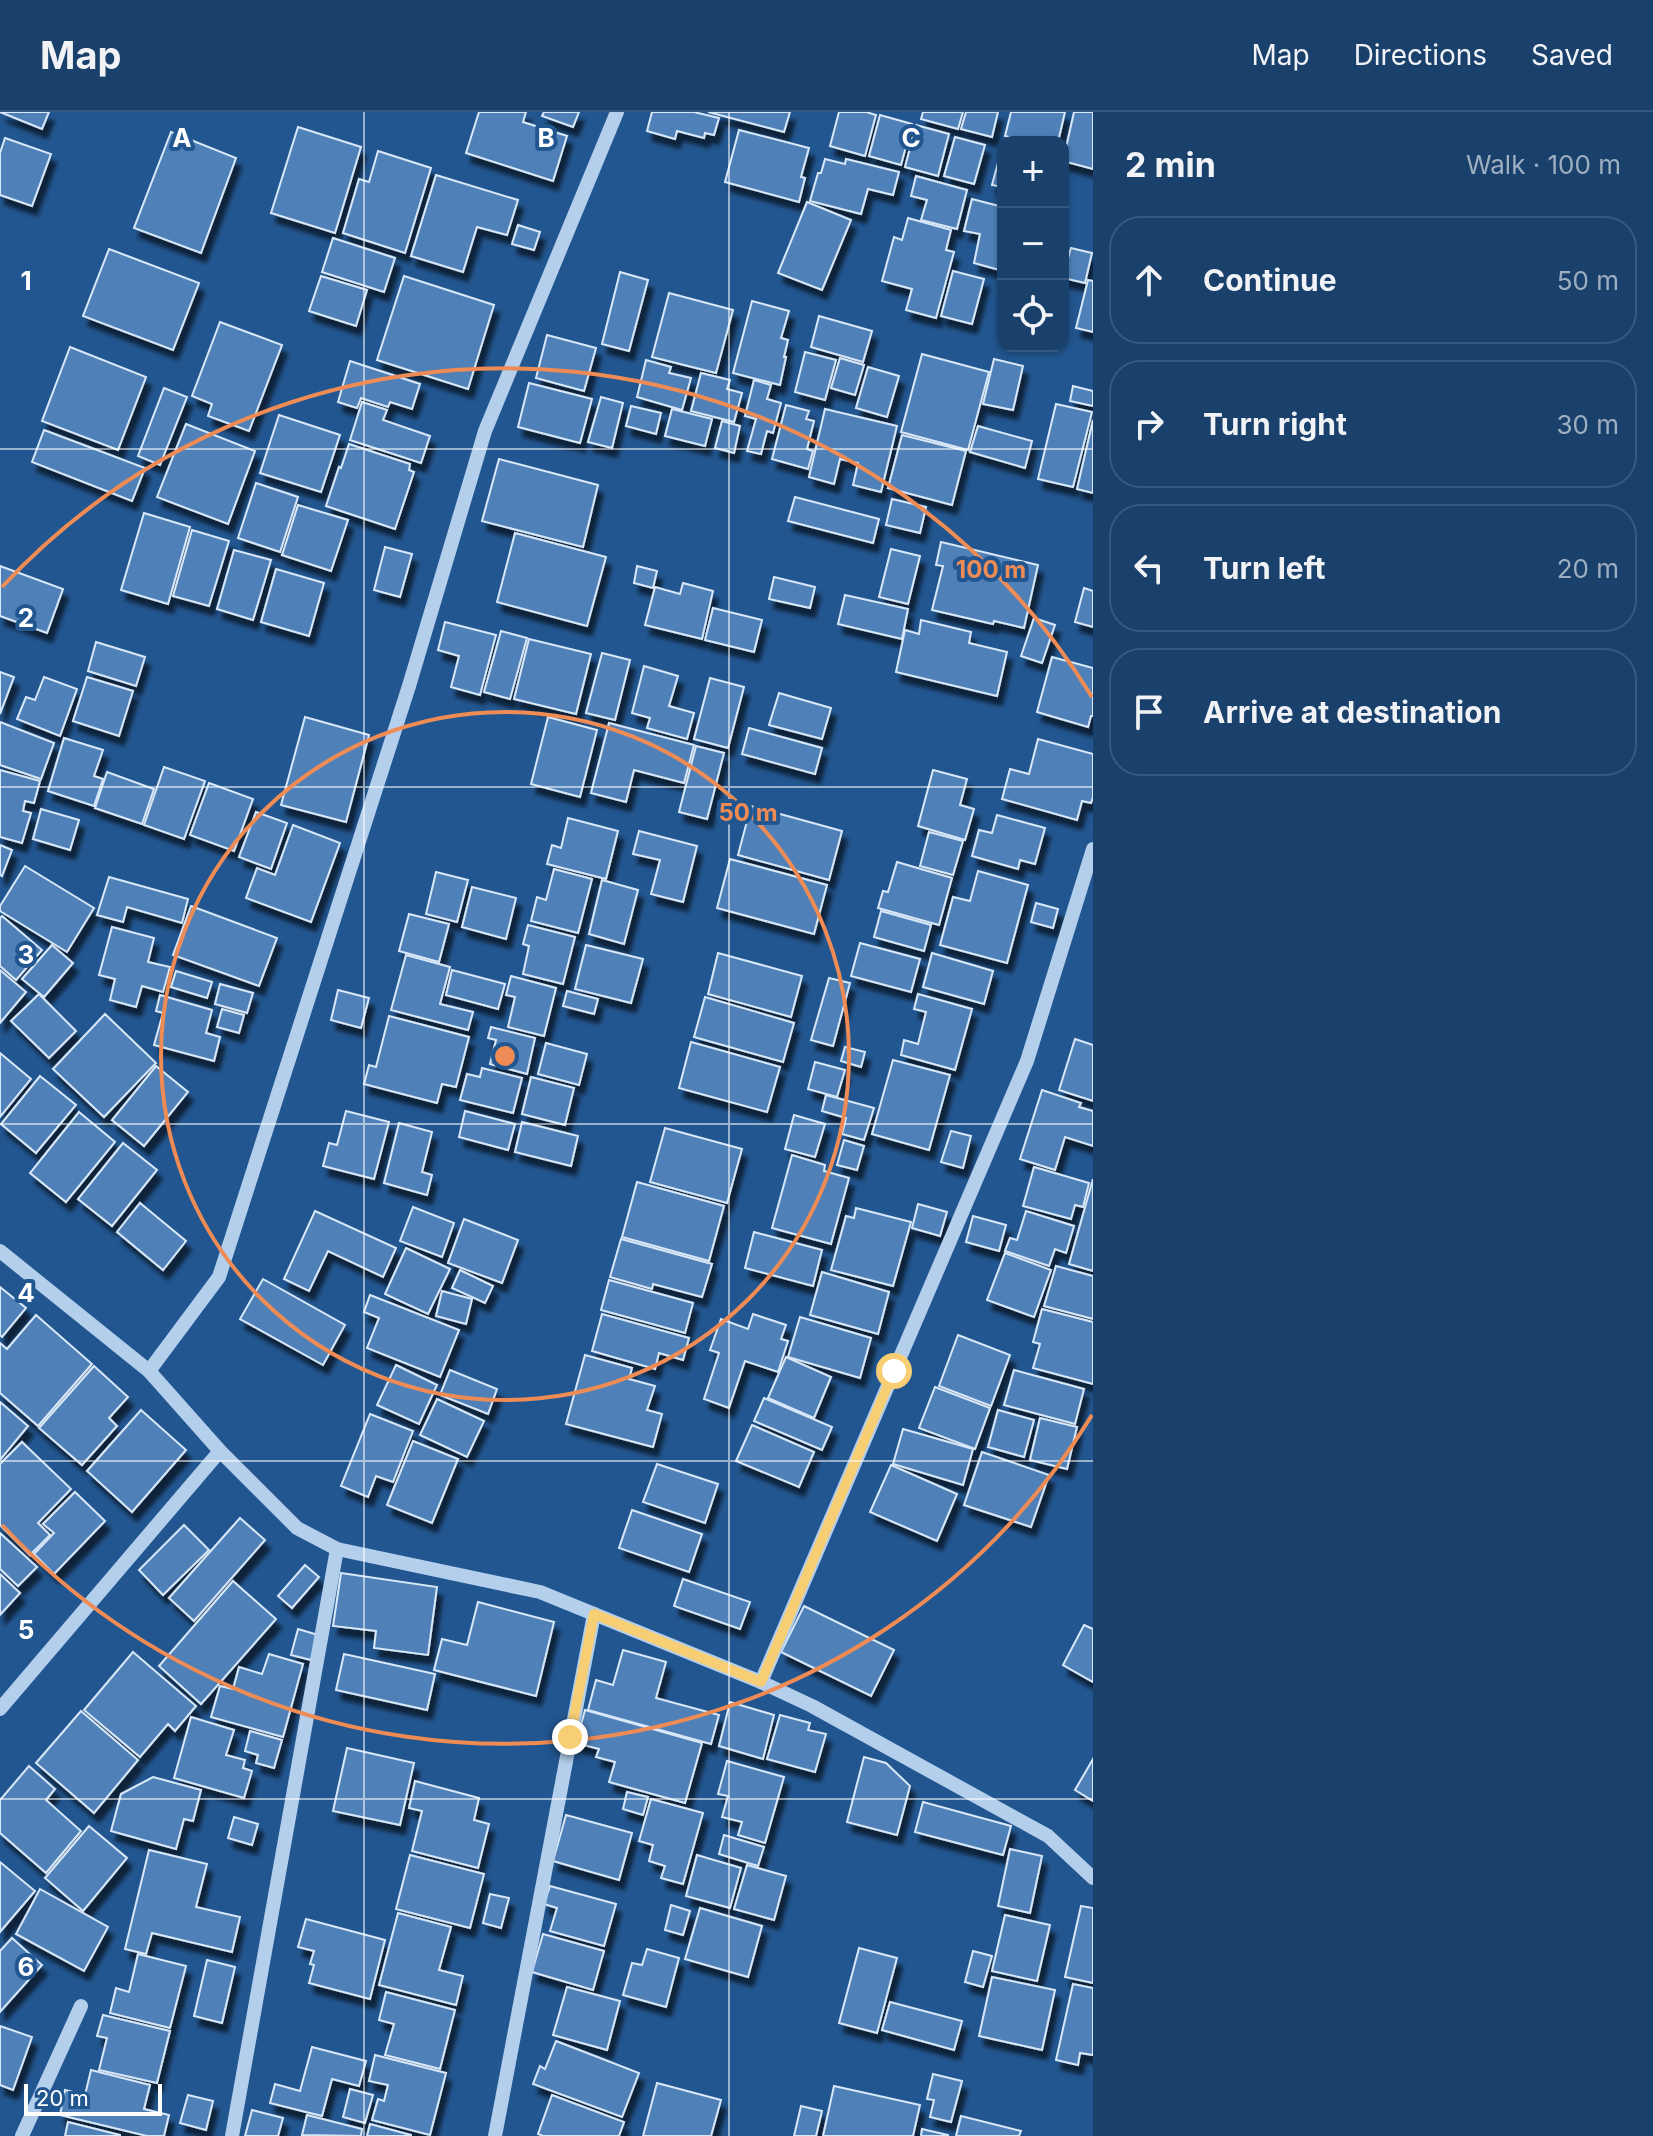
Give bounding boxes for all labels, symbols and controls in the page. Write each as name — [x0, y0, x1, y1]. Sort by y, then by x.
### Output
text: Map — [40, 32, 121, 78]
text: Map — [1251, 38, 1310, 72]
text: Directions — [1354, 38, 1487, 72]
text: Saved — [1531, 38, 1613, 72]
text: A — [172, 122, 192, 153]
text: B — [537, 122, 555, 153]
text: C — [901, 122, 921, 153]
map controls — [997, 136, 1069, 352]
button: + — [997, 136, 1069, 208]
text: 2 min — [1125, 144, 1216, 185]
text: Walk · 100 m — [1466, 149, 1621, 180]
button: − — [997, 208, 1069, 280]
icon: ahead — [1127, 258, 1171, 302]
text: Continue — [1203, 262, 1337, 298]
text: 1 — [20, 265, 32, 296]
text: 50 m — [1557, 265, 1619, 296]
button: locate — [997, 280, 1069, 352]
icon: right — [1127, 402, 1171, 446]
text: Turn right — [1203, 406, 1347, 442]
text: 30 m — [1556, 409, 1619, 440]
icon: left — [1127, 546, 1171, 590]
text: Turn left — [1203, 550, 1325, 586]
text: 20 m — [1557, 553, 1619, 584]
text: 100 m — [956, 555, 1026, 584]
text: 2 — [18, 602, 34, 633]
icon: arrive — [1127, 690, 1171, 734]
text: Arrive at destination — [1203, 694, 1501, 730]
text: 50 m — [718, 798, 778, 827]
text: 3 — [18, 939, 34, 970]
centre of rings — [491, 1042, 519, 1070]
text: 4 — [17, 1277, 35, 1308]
route start — [876, 1353, 912, 1389]
text: 5 — [18, 1614, 34, 1645]
route end — [552, 1719, 588, 1755]
text: 6 — [18, 1951, 34, 1982]
scale bar — [24, 2080, 162, 2116]
text: 20 m — [36, 2085, 89, 2111]

